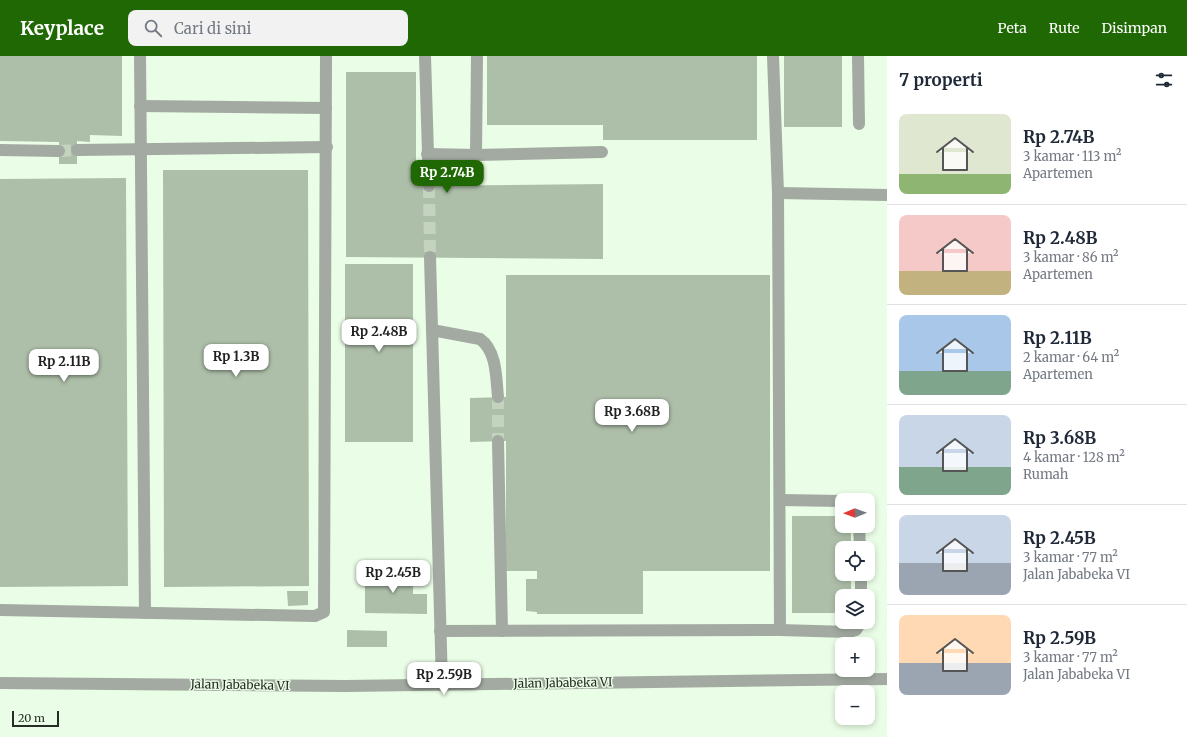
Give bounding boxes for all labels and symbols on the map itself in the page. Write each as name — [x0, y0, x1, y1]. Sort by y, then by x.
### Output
pin: Rp 2.74B — [406, 160, 488, 194]
pin: Rp 2.48B — [338, 319, 420, 353]
pin: Rp 1.3B — [199, 344, 273, 378]
pin: Rp 2.11B — [23, 349, 105, 383]
pin: Rp 3.68B — [591, 399, 673, 433]
north arrow — [835, 493, 875, 533]
pin: Rp 2.45B — [352, 560, 434, 594]
pin: Rp 2.59B — [403, 662, 485, 696]
street label: Jalan Jababeka VI — [512, 674, 613, 691]
street label: Jalan Jababeka VI — [189, 676, 290, 693]
scale bar — [12, 709, 59, 728]

